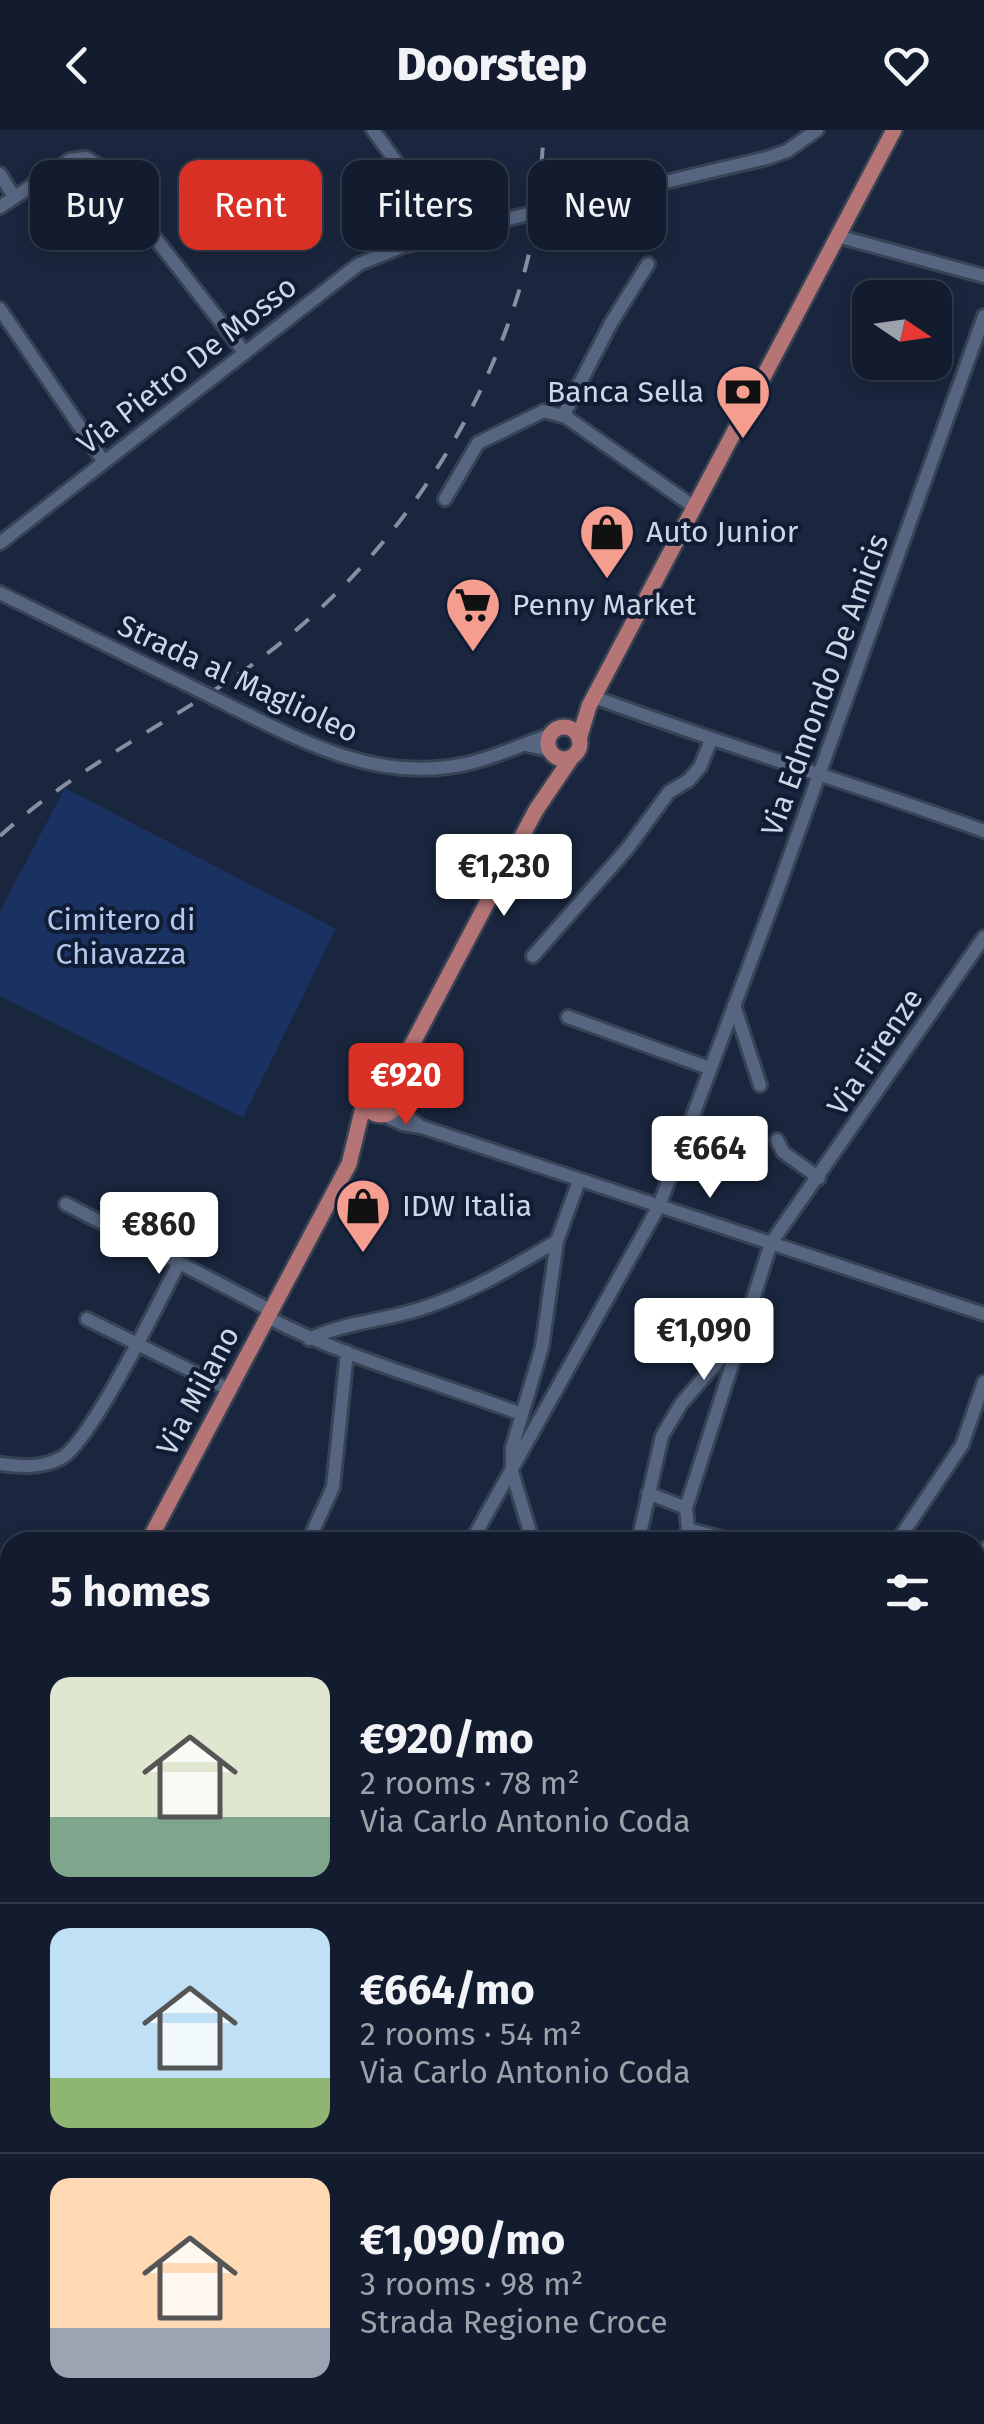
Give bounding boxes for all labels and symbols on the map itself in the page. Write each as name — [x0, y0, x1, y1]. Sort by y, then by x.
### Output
street label: Via Pietro De Mosso — [70, 268, 304, 462]
north arrow — [852, 280, 952, 380]
bank icon: Banca Sella — [713, 362, 773, 441]
place label: Banca Sella — [547, 374, 704, 410]
shop icon: Auto Junior — [577, 502, 637, 581]
place label: Auto Junior — [646, 514, 799, 550]
street label: Via Edmondo De Amicis — [754, 529, 896, 841]
supermarket icon: Penny Market — [443, 575, 503, 654]
place label: Penny Market — [512, 587, 696, 623]
street label: Strada al Maglioleo — [112, 607, 364, 751]
pin: €1,230 — [423, 834, 585, 919]
park label: Cimitero di Chiavazza — [47, 902, 195, 972]
street label: Via Firenze — [819, 982, 931, 1122]
pin: €920 — [347, 1043, 465, 1128]
pin: €664 — [651, 1116, 769, 1201]
shop icon: IDW Italia — [333, 1176, 393, 1255]
place label: IDW Italia — [402, 1188, 532, 1224]
pin: €860 — [100, 1192, 218, 1277]
pin: €1,090 — [623, 1298, 785, 1383]
street label: Via Milano — [149, 1320, 247, 1462]

